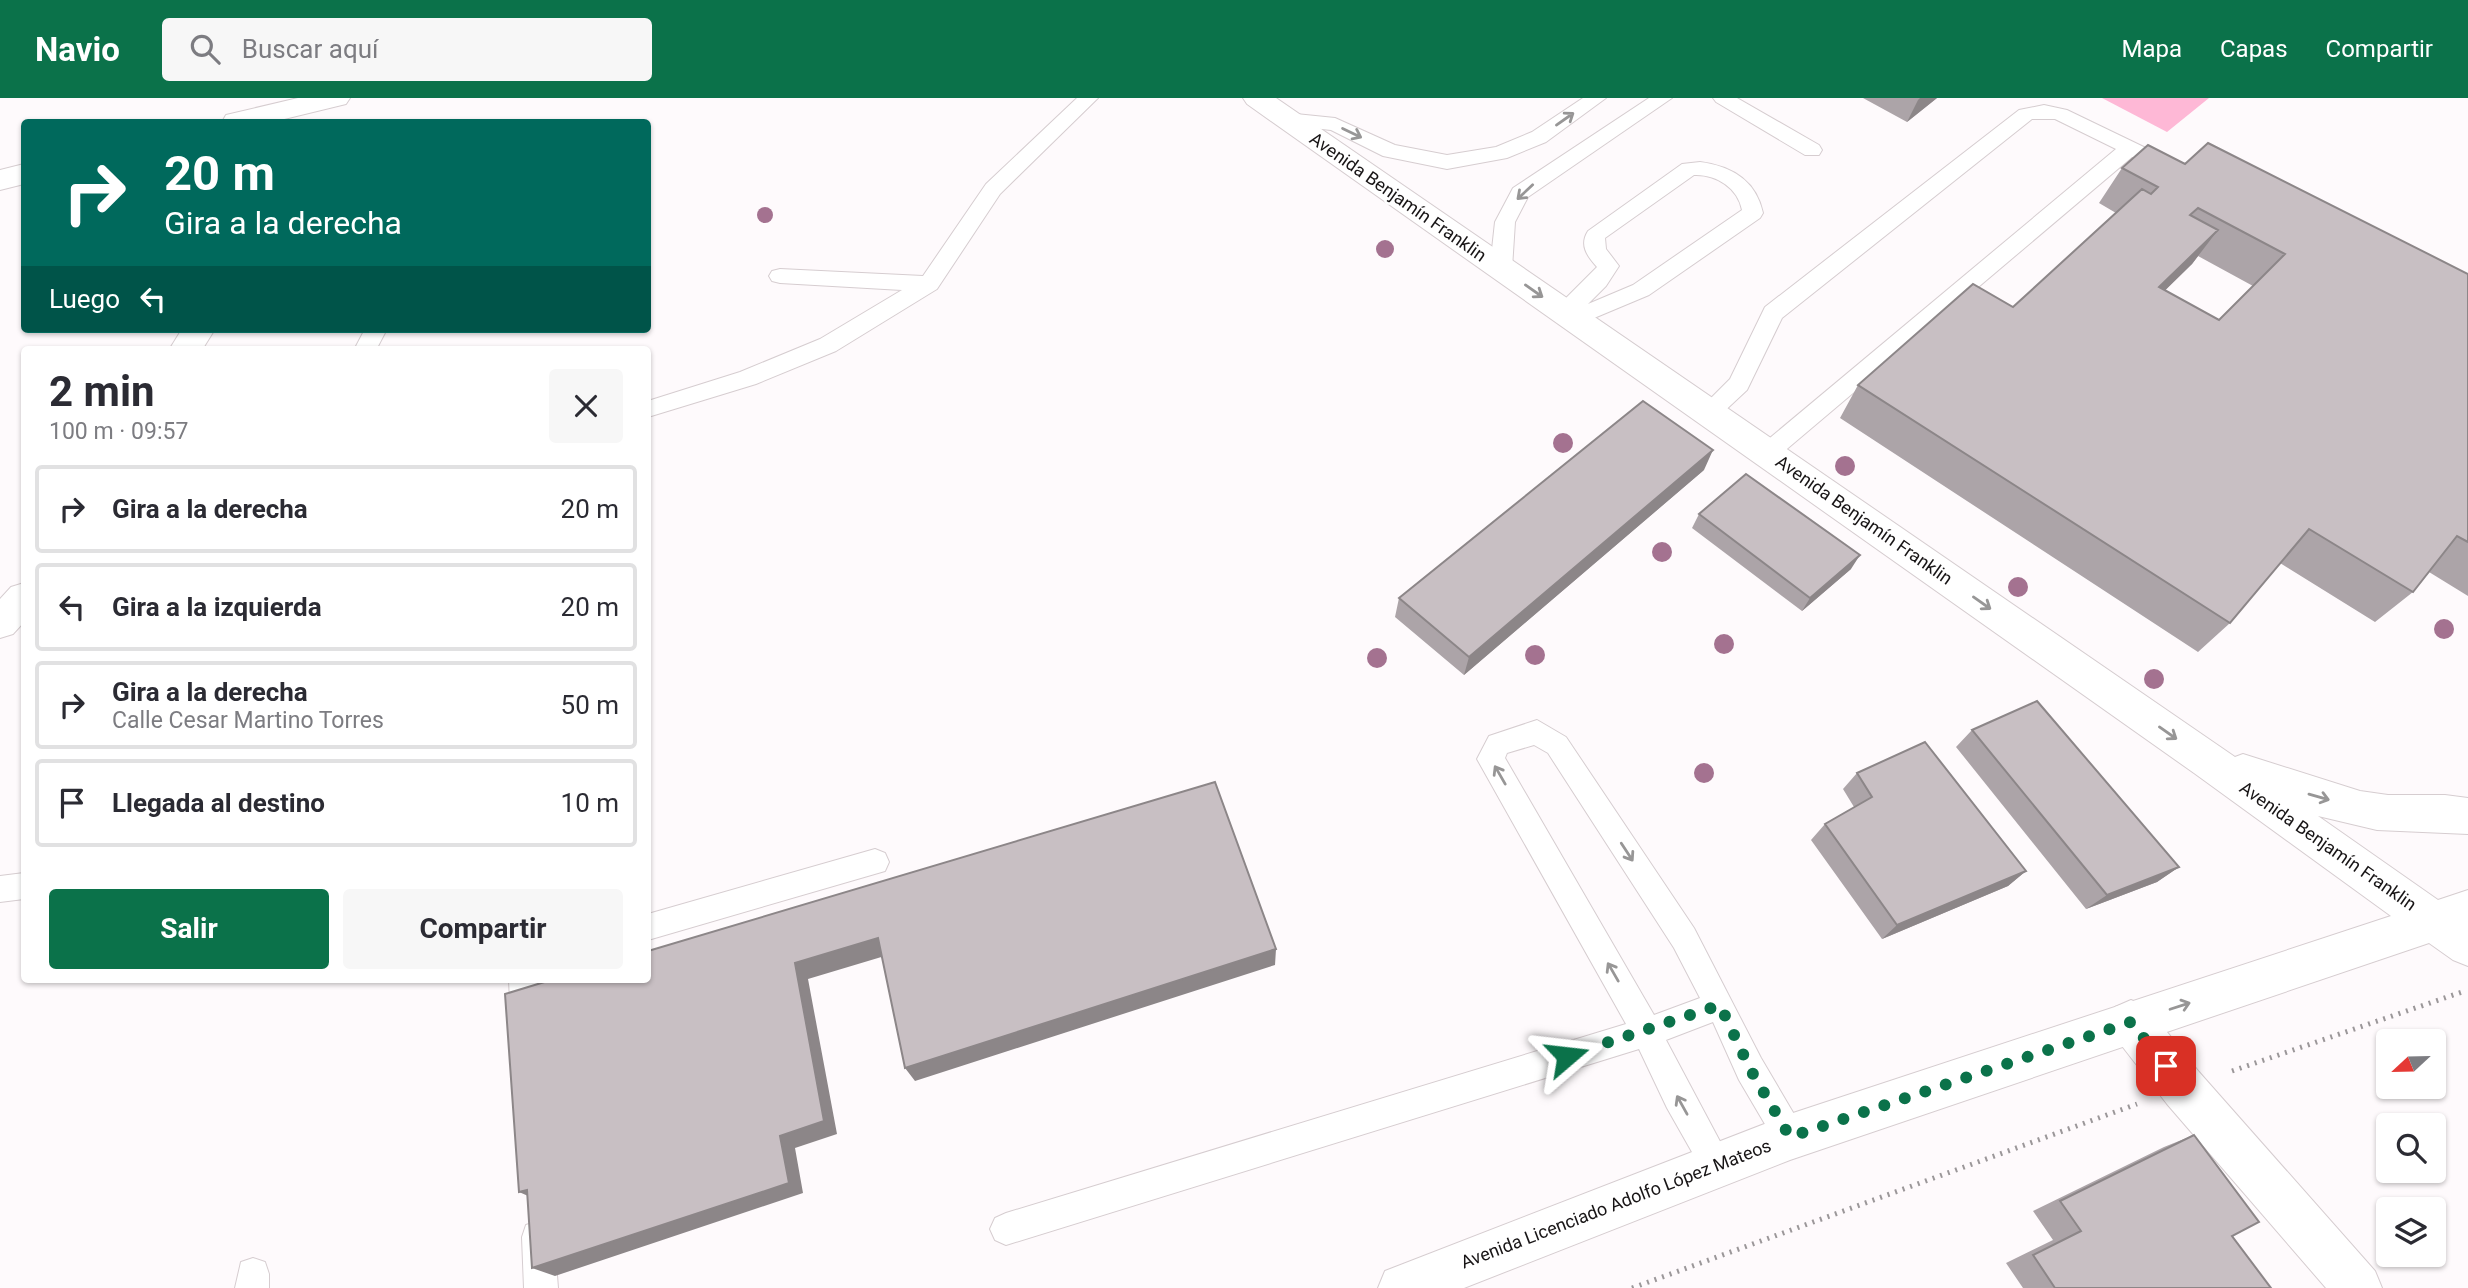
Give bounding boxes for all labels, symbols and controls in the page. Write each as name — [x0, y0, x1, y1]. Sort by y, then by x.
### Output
search box — [162, 18, 652, 81]
text: Navio — [35, 30, 120, 69]
icon: search — [186, 30, 224, 68]
text: Buscar aquí — [242, 34, 378, 64]
text: Mapa — [2121, 35, 2182, 63]
text: Capas — [2220, 35, 2288, 63]
text: Compartir — [2326, 35, 2433, 63]
one-way arrow — [1555, 112, 1574, 126]
one-way arrow — [1341, 126, 1362, 140]
street label: Avenida Benjamín Franklin — [1306, 128, 1491, 266]
text: 20 m — [164, 145, 275, 202]
icon: right — [49, 147, 140, 238]
one-way arrow — [1517, 183, 1535, 200]
text: Gira a la derecha — [164, 204, 402, 242]
icon: left — [134, 280, 172, 318]
text: Luego — [49, 284, 120, 314]
one-way arrow — [1524, 284, 1543, 298]
text: 2 min — [49, 367, 155, 416]
button: close — [549, 369, 623, 443]
text: 100 m · 09:57 — [49, 418, 188, 445]
street label: Avenida Benjamín Franklin — [1772, 451, 1957, 589]
icon: right — [53, 490, 91, 528]
text: Gira a la derecha — [112, 494, 308, 524]
text: 20 m — [561, 494, 619, 524]
icon: left — [53, 588, 91, 626]
text: Gira a la izquierda — [112, 592, 322, 622]
text: 20 m — [561, 592, 619, 622]
one-way arrow — [1972, 596, 1991, 610]
text: Gira a la derecha — [112, 677, 308, 707]
icon: right — [53, 686, 91, 724]
text: 50 m — [561, 690, 619, 720]
text: Calle Cesar Martino Torres — [112, 707, 384, 734]
one-way arrow — [2158, 726, 2177, 740]
one-way arrow — [1493, 765, 1506, 786]
street label: Avenida Benjamín Franklin — [2236, 777, 2421, 915]
icon: arrive — [53, 784, 91, 822]
text: Llegada al destino — [112, 788, 325, 818]
text: 10 m — [561, 788, 619, 818]
one-way arrow — [2308, 791, 2330, 804]
one-way arrow — [1620, 841, 1634, 861]
button: Salir — [49, 889, 329, 969]
button: Compartir — [343, 889, 623, 969]
one-way arrow — [1606, 963, 1620, 983]
one-way arrow — [2169, 999, 2191, 1012]
position arrow — [1530, 1019, 1604, 1093]
north arrow — [2376, 1029, 2446, 1099]
map controls — [2376, 1029, 2446, 1267]
pin — [2136, 1036, 2196, 1096]
icon: arrive — [2147, 1047, 2185, 1085]
one-way arrow — [1675, 1095, 1689, 1115]
button: search — [2376, 1113, 2446, 1183]
street label: Avenida Licenciado Adolfo López Mateos — [1458, 1134, 1774, 1273]
button: layers — [2376, 1197, 2446, 1267]

